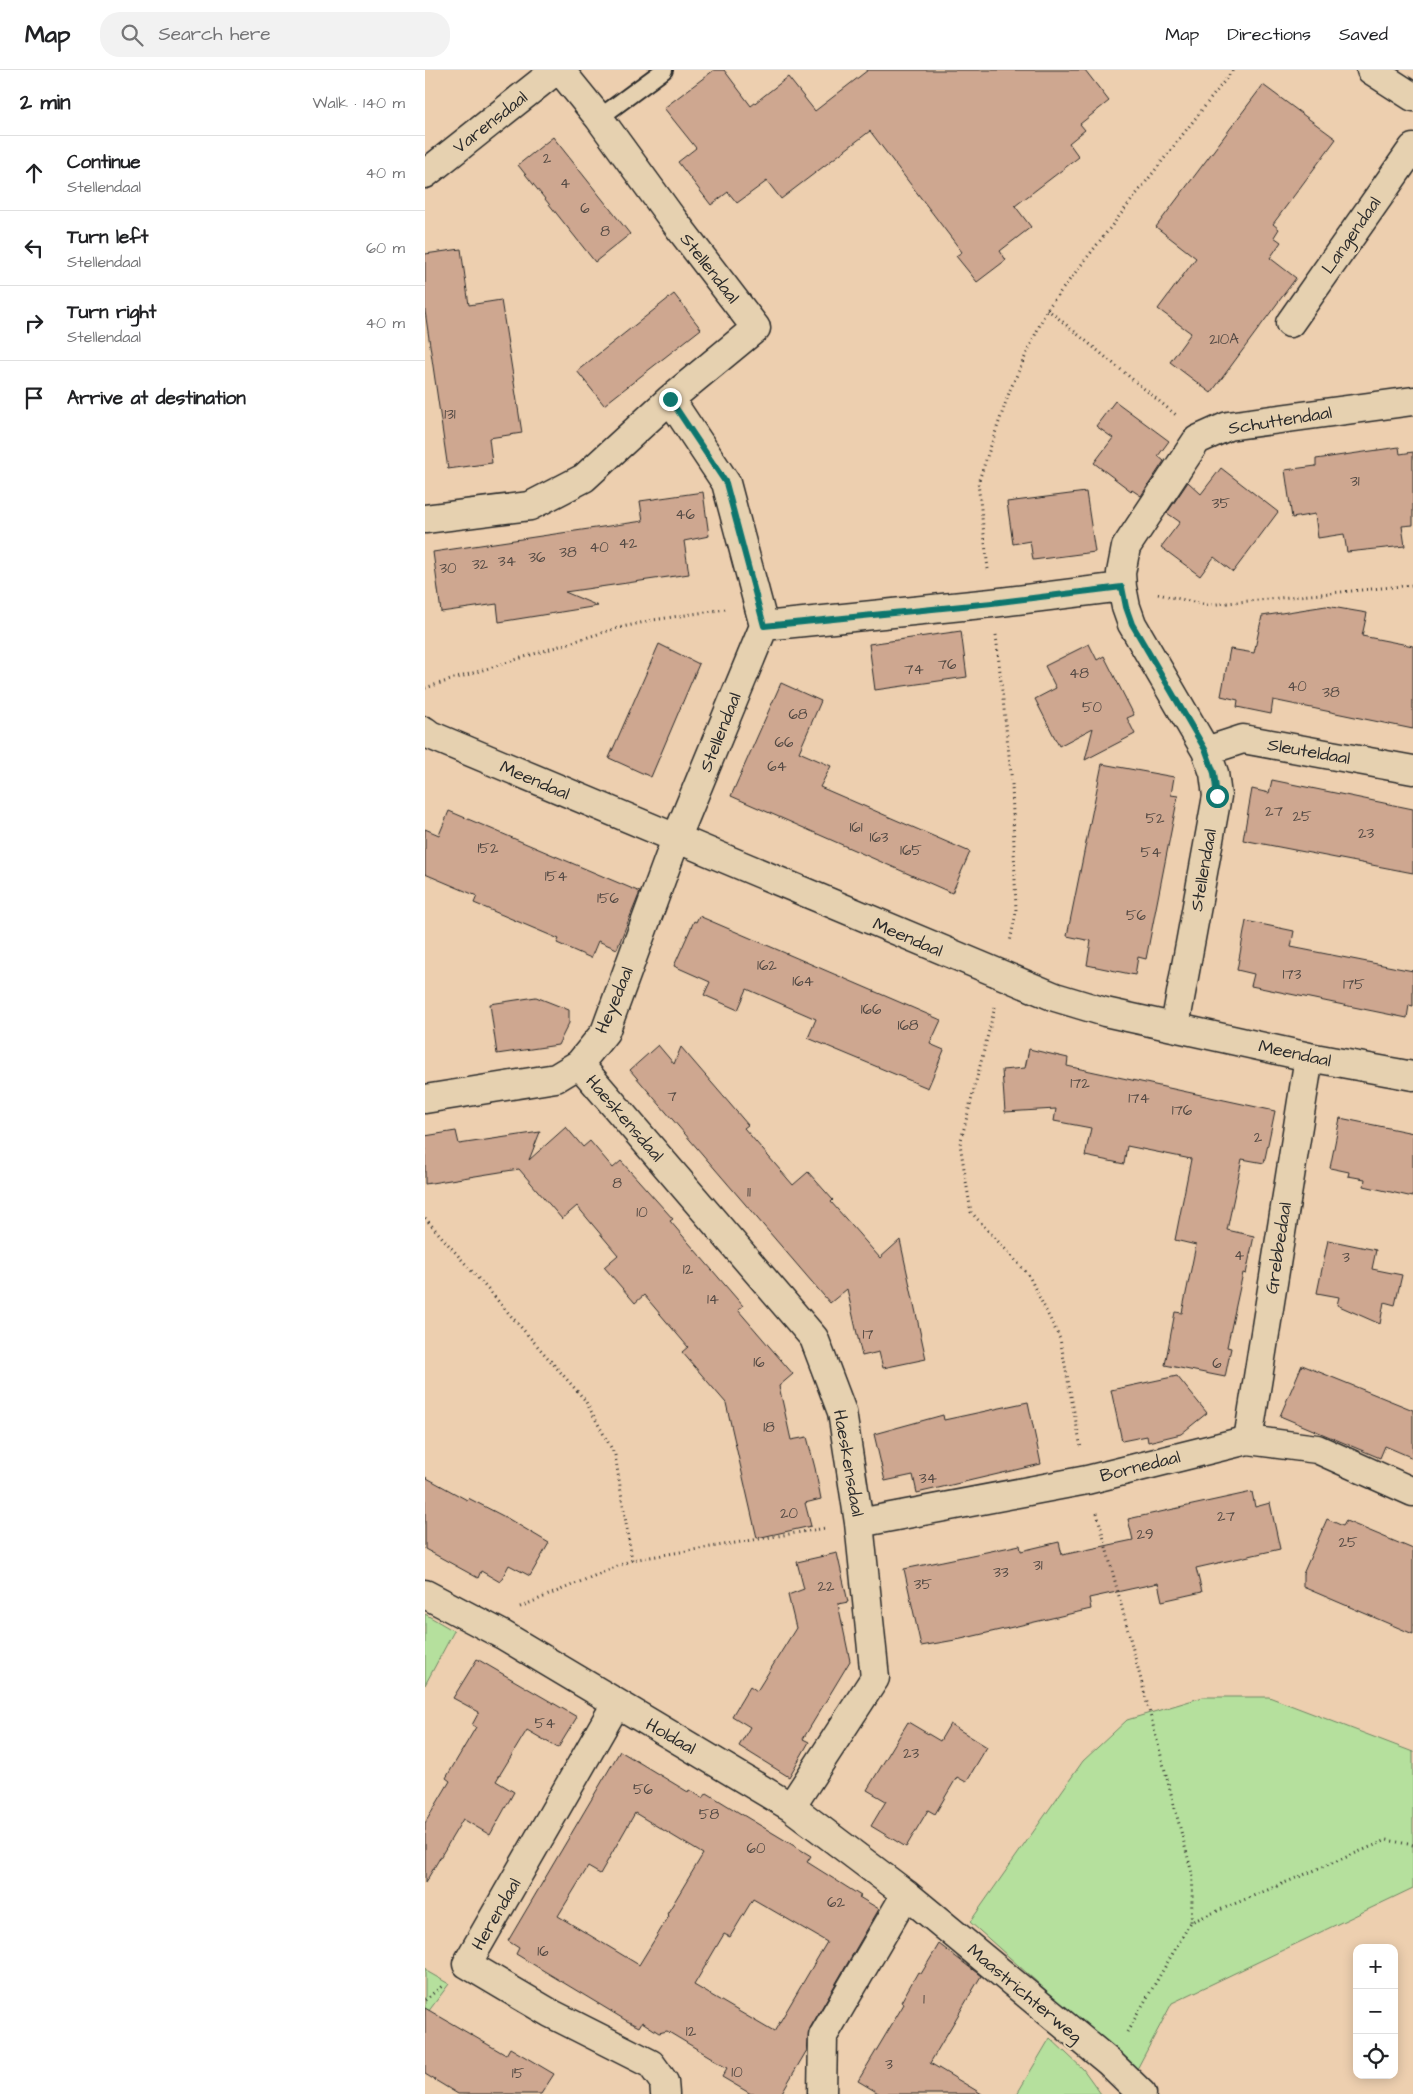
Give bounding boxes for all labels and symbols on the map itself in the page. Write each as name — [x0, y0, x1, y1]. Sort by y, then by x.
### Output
street label: Varensdaal — [448, 85, 533, 159]
house number: 2 — [543, 148, 552, 169]
house number: 4 — [560, 173, 570, 194]
street label: Langendaal — [1316, 192, 1388, 279]
house number: 6 — [580, 198, 590, 219]
house number: 8 — [600, 221, 610, 242]
street label: Stellendaal — [674, 228, 745, 309]
house number: 210A — [1209, 329, 1239, 350]
route end — [659, 388, 682, 411]
street label: Schuttendaal — [1226, 400, 1334, 441]
house number: 131 — [444, 404, 456, 425]
house number: 31 — [1350, 471, 1360, 492]
house number: 35 — [1212, 493, 1230, 514]
house number: 46 — [675, 504, 695, 525]
house number: 42 — [619, 533, 638, 554]
house number: 40 — [589, 537, 609, 558]
house number: 38 — [559, 542, 577, 563]
house number: 36 — [528, 547, 546, 568]
house number: 34 — [498, 551, 516, 572]
house number: 32 — [472, 554, 489, 575]
house number: 30 — [439, 558, 457, 579]
house number: 76 — [938, 654, 957, 675]
house number: 74 — [904, 659, 924, 680]
house number: 48 — [1069, 663, 1089, 684]
house number: 40 — [1287, 676, 1307, 697]
house number: 38 — [1322, 682, 1340, 703]
street label: Stellendaal — [693, 689, 748, 776]
house number: 50 — [1082, 697, 1103, 718]
house number: 68 — [788, 704, 808, 725]
house number: 66 — [775, 732, 794, 753]
street label: Sleuteldaal — [1266, 732, 1352, 771]
street label: Meendaal — [496, 755, 574, 806]
house number: 64 — [767, 756, 787, 777]
route start — [1206, 785, 1229, 808]
house number: 27 — [1265, 801, 1283, 822]
house number: 25 — [1292, 806, 1312, 827]
house number: 52 — [1145, 808, 1165, 829]
house number: 161 — [849, 817, 863, 838]
house number: 23 — [1358, 823, 1374, 844]
house number: 163 — [870, 827, 889, 848]
street label: Stellendaal — [1184, 827, 1223, 913]
house number: 152 — [477, 838, 499, 859]
house number: 165 — [900, 840, 922, 861]
house number: 54 — [1141, 842, 1161, 863]
house number: 154 — [545, 866, 567, 887]
house number: 156 — [597, 888, 620, 909]
house number: 56 — [1126, 905, 1147, 926]
street label: Meendaal — [869, 912, 947, 963]
house number: 162 — [757, 955, 777, 976]
street label: Heyedaal — [589, 963, 641, 1038]
house number: 173 — [1283, 964, 1302, 985]
house number: 164 — [792, 971, 814, 992]
house number: 175 — [1343, 974, 1365, 995]
house number: 166 — [861, 999, 882, 1020]
house number: 168 — [897, 1015, 919, 1036]
street label: Meendaal — [1256, 1034, 1334, 1073]
street label: Haeskensdaal — [580, 1069, 670, 1167]
house number: 172 — [1070, 1073, 1090, 1094]
house number: 7 — [667, 1086, 677, 1107]
house number: 174 — [1128, 1088, 1150, 1109]
house number: 176 — [1172, 1100, 1193, 1121]
house number: 2 — [1254, 1127, 1263, 1148]
house number: 8 — [612, 1173, 622, 1194]
house number: 11 — [747, 1182, 751, 1203]
street label: Grebbedaal — [1259, 1200, 1298, 1296]
house number: 10 — [636, 1202, 648, 1223]
house number: 4 — [1234, 1245, 1244, 1266]
house number: 3 — [1342, 1247, 1350, 1268]
house number: 12 — [683, 1259, 694, 1280]
house number: 14 — [707, 1289, 719, 1310]
house number: 17 — [862, 1324, 874, 1345]
house number: 16 — [753, 1352, 765, 1373]
house number: 6 — [1212, 1353, 1222, 1374]
street label: Haeskensdaal — [827, 1408, 870, 1519]
house number: 18 — [763, 1417, 775, 1438]
street label: Bornedaal — [1097, 1444, 1183, 1489]
house number: 34 — [919, 1468, 937, 1489]
house number: 20 — [780, 1503, 799, 1524]
house number: 27 — [1217, 1506, 1235, 1527]
house number: 29 — [1136, 1524, 1154, 1545]
house number: 25 — [1338, 1532, 1358, 1553]
house number: 31 — [1033, 1555, 1043, 1576]
house number: 33 — [993, 1562, 1009, 1583]
house number: 35 — [914, 1574, 932, 1595]
house number: 22 — [817, 1576, 835, 1597]
street label: Holdaal — [641, 1712, 701, 1761]
house number: 54 — [535, 1713, 555, 1734]
house number: 23 — [903, 1743, 919, 1764]
house number: 56 — [633, 1779, 654, 1800]
house number: 58 — [699, 1804, 719, 1825]
house number: 60 — [747, 1838, 766, 1859]
street label: Herendaal — [466, 1873, 527, 1955]
house number: 62 — [827, 1892, 845, 1913]
street label: Maastrichterweg — [961, 1938, 1087, 2050]
house number: 16 — [537, 1941, 549, 1962]
house number: 1 — [923, 1989, 925, 2010]
house number: 12 — [686, 2021, 697, 2042]
house number: 3 — [885, 2054, 893, 2075]
house number: 10 — [731, 2062, 743, 2083]
house number: 15 — [512, 2063, 525, 2084]

